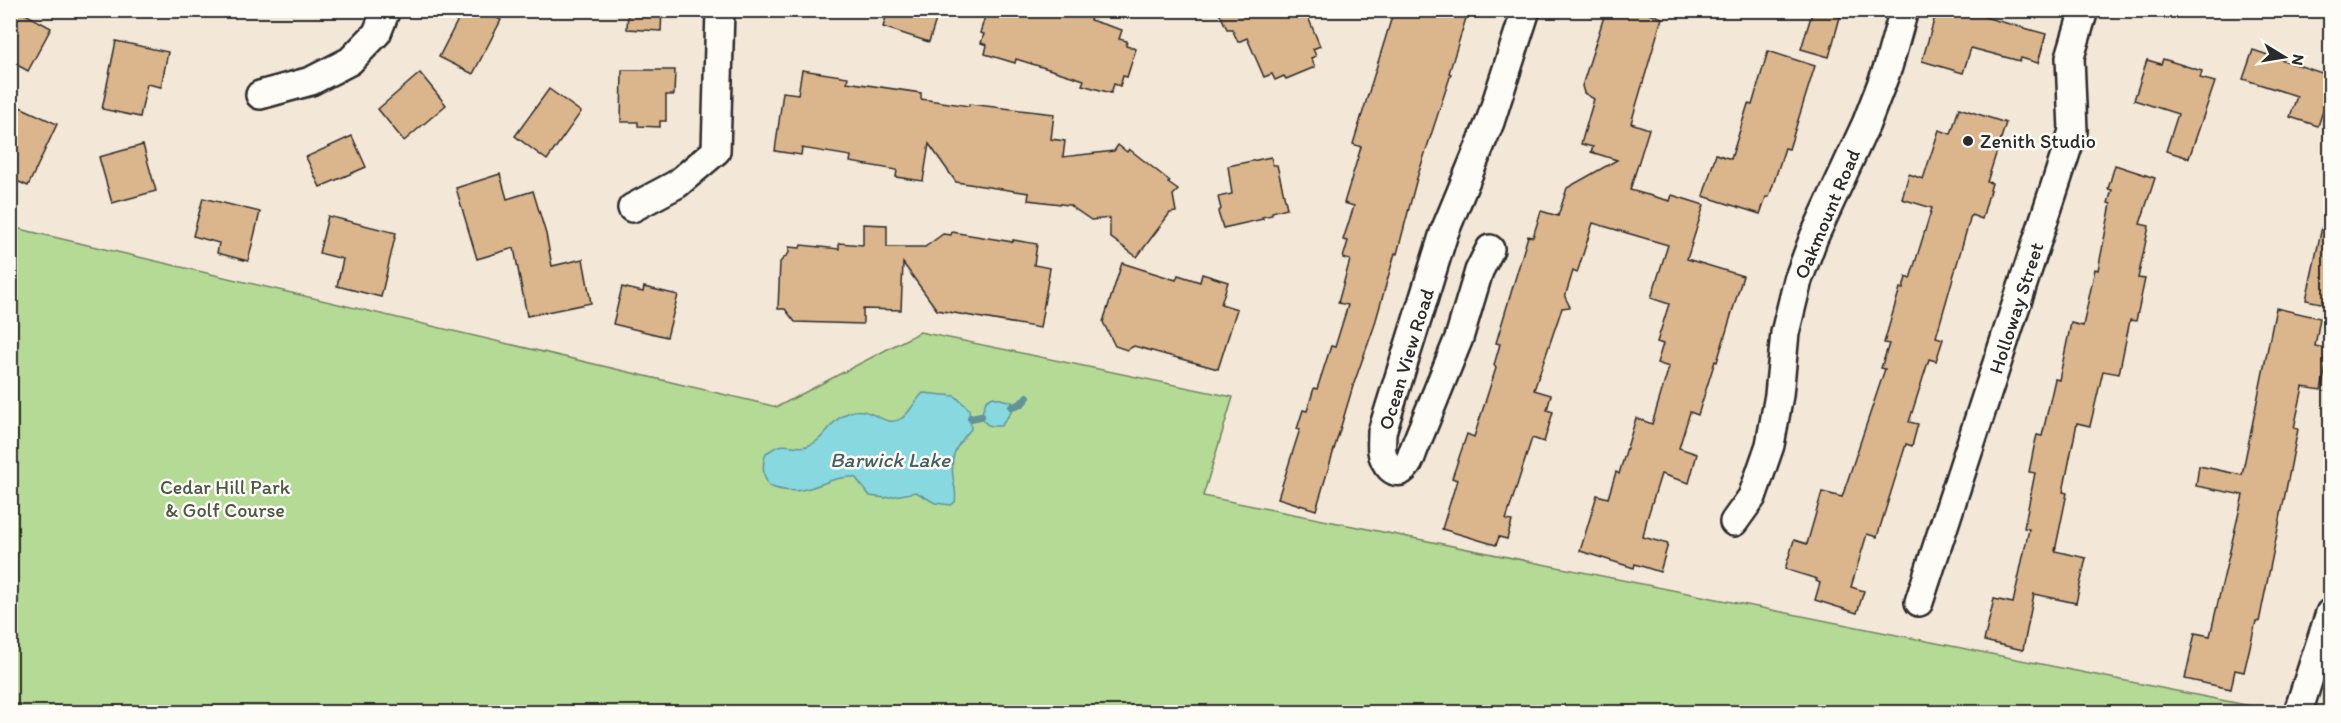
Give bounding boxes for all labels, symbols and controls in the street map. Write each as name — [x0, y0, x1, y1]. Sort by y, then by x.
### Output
north arrow — [2254, 27, 2314, 87]
text: N — [2288, 53, 2309, 67]
place label: Zenith Studio — [1980, 129, 2096, 153]
marker: Zenith Studio — [1961, 134, 1975, 148]
street label: Oakmount Road — [1789, 145, 1865, 282]
street label: Holloway Street — [1983, 239, 2049, 377]
street label: Ocean View Road — [1373, 285, 1439, 433]
water label: Barwick Lake — [830, 447, 951, 472]
park label: Cedar Hill Park & Golf Course — [160, 475, 291, 522]

